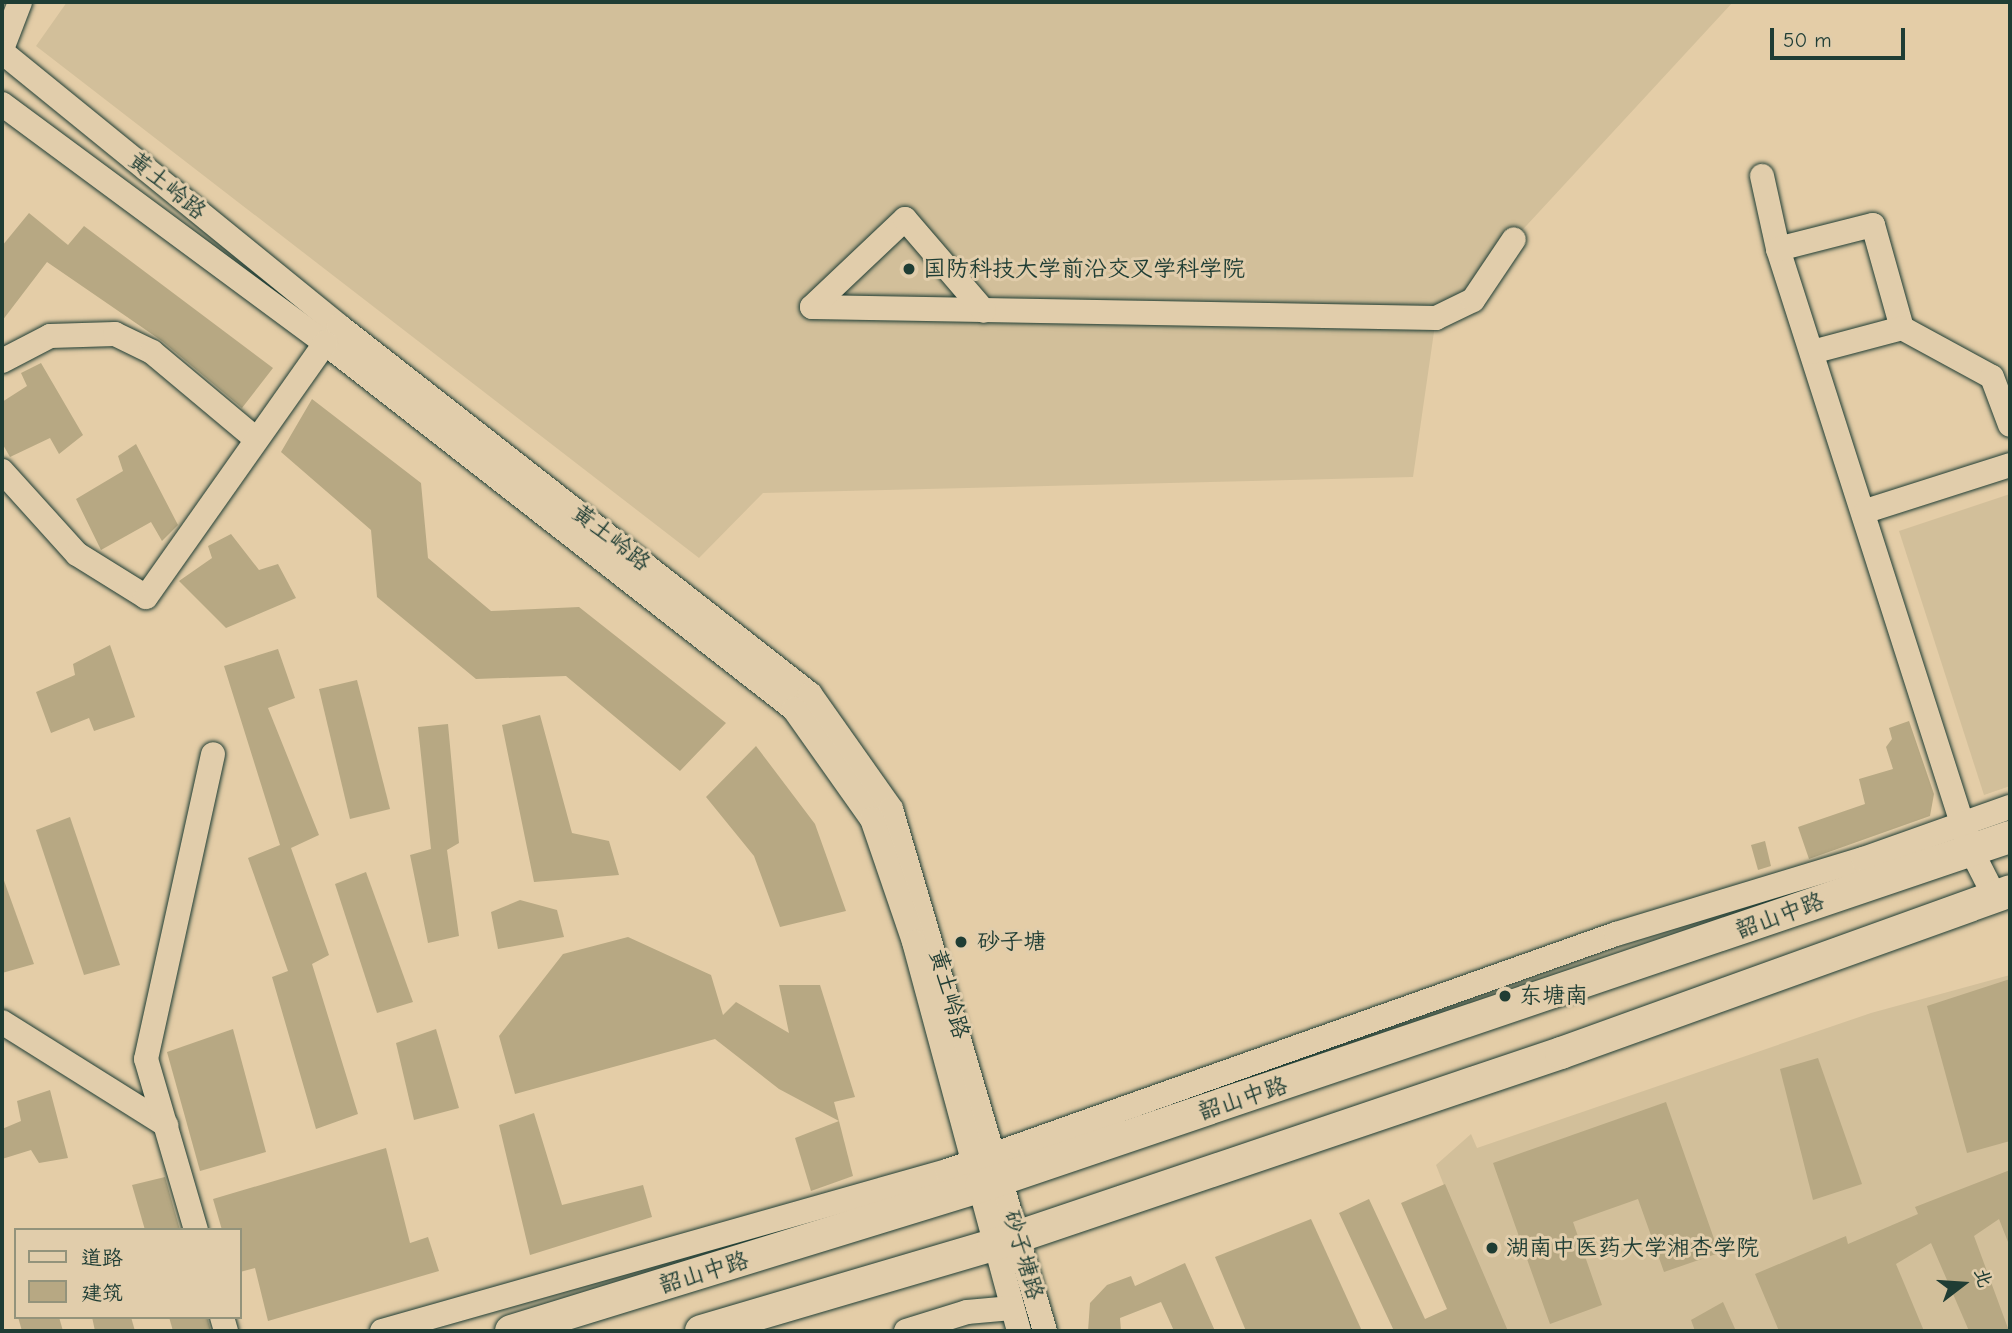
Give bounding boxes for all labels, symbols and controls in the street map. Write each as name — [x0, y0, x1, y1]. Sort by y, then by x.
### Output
scale bar — [1774, 14, 1909, 58]
text: 50 m — [1783, 28, 1832, 52]
street label: 黄土岭路 — [123, 146, 211, 226]
place label: 国防科技大学前沿交叉学科学院 — [923, 255, 1245, 283]
marker: 国防科技大学前沿交叉学科学院 — [901, 261, 917, 277]
street label: 黄土岭路 — [566, 499, 656, 577]
street label: 韶山中路 — [1732, 887, 1828, 945]
place label: 砂子塘 — [977, 928, 1046, 956]
marker: 砂子塘 — [951, 932, 971, 952]
street label: 黄土岭路 — [923, 946, 975, 1042]
place label: 东塘南 — [1519, 982, 1588, 1010]
marker: 东塘南 — [1497, 988, 1513, 1004]
street label: 韶山中路 — [1195, 1072, 1291, 1126]
street label: 砂子塘路 — [997, 1207, 1049, 1303]
legend — [14, 1228, 242, 1319]
place label: 湖南中医药大学湘杏学院 — [1506, 1234, 1759, 1262]
marker: 湖南中医药大学湘杏学院 — [1484, 1240, 1500, 1256]
text: 道路 — [81, 1246, 123, 1270]
street label: 韶山中路 — [656, 1246, 752, 1300]
north arrow — [1928, 1249, 1998, 1319]
text: 北 — [1970, 1266, 1996, 1290]
text: 建筑 — [81, 1281, 123, 1305]

